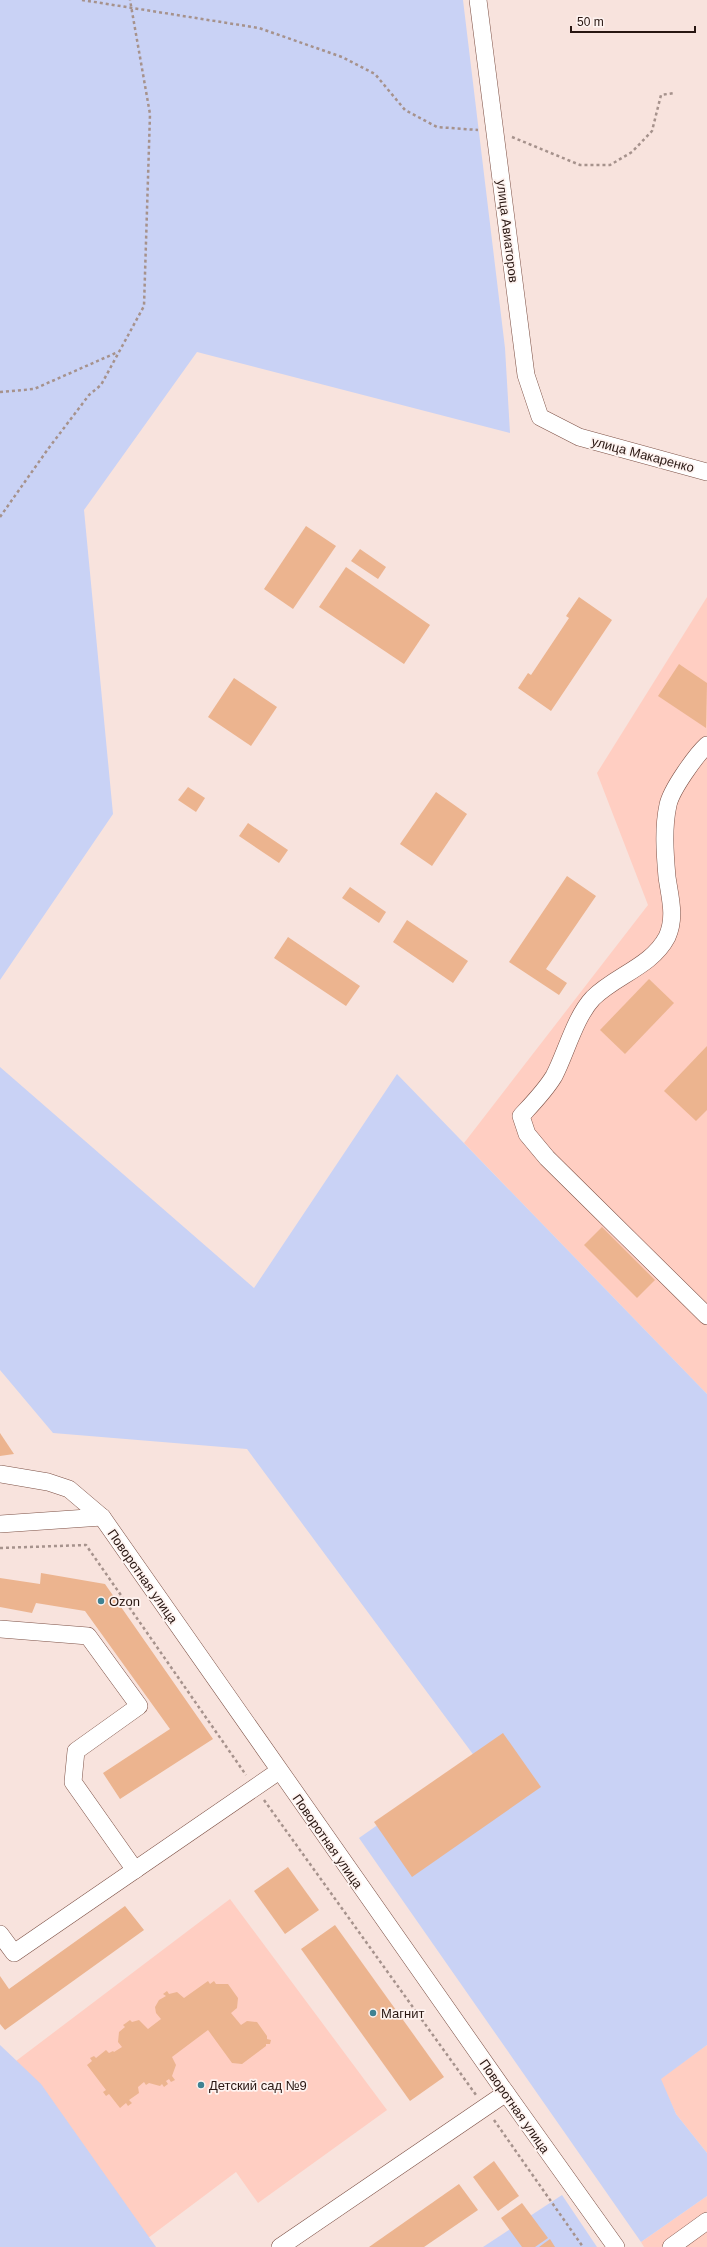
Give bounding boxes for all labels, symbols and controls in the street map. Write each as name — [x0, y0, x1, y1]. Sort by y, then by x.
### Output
scale bar — [571, 8, 695, 34]
text: 50 m — [577, 15, 604, 29]
street label: улица Авиаторов — [494, 179, 521, 283]
street label: улица Макаренко — [590, 434, 696, 475]
street label: Поворотная улица — [104, 1526, 181, 1627]
place label: Ozon — [109, 1594, 140, 1609]
marker: Ozon — [96, 1596, 106, 1606]
street label: Поворотная улица — [289, 1791, 366, 1892]
place label: Магнит — [381, 2006, 424, 2021]
marker: Магнит — [368, 2008, 378, 2018]
street label: Поворотная улица — [476, 2056, 553, 2157]
place label: Детский сад №9 — [209, 2078, 307, 2093]
marker: Детский сад №9 — [196, 2080, 206, 2090]

